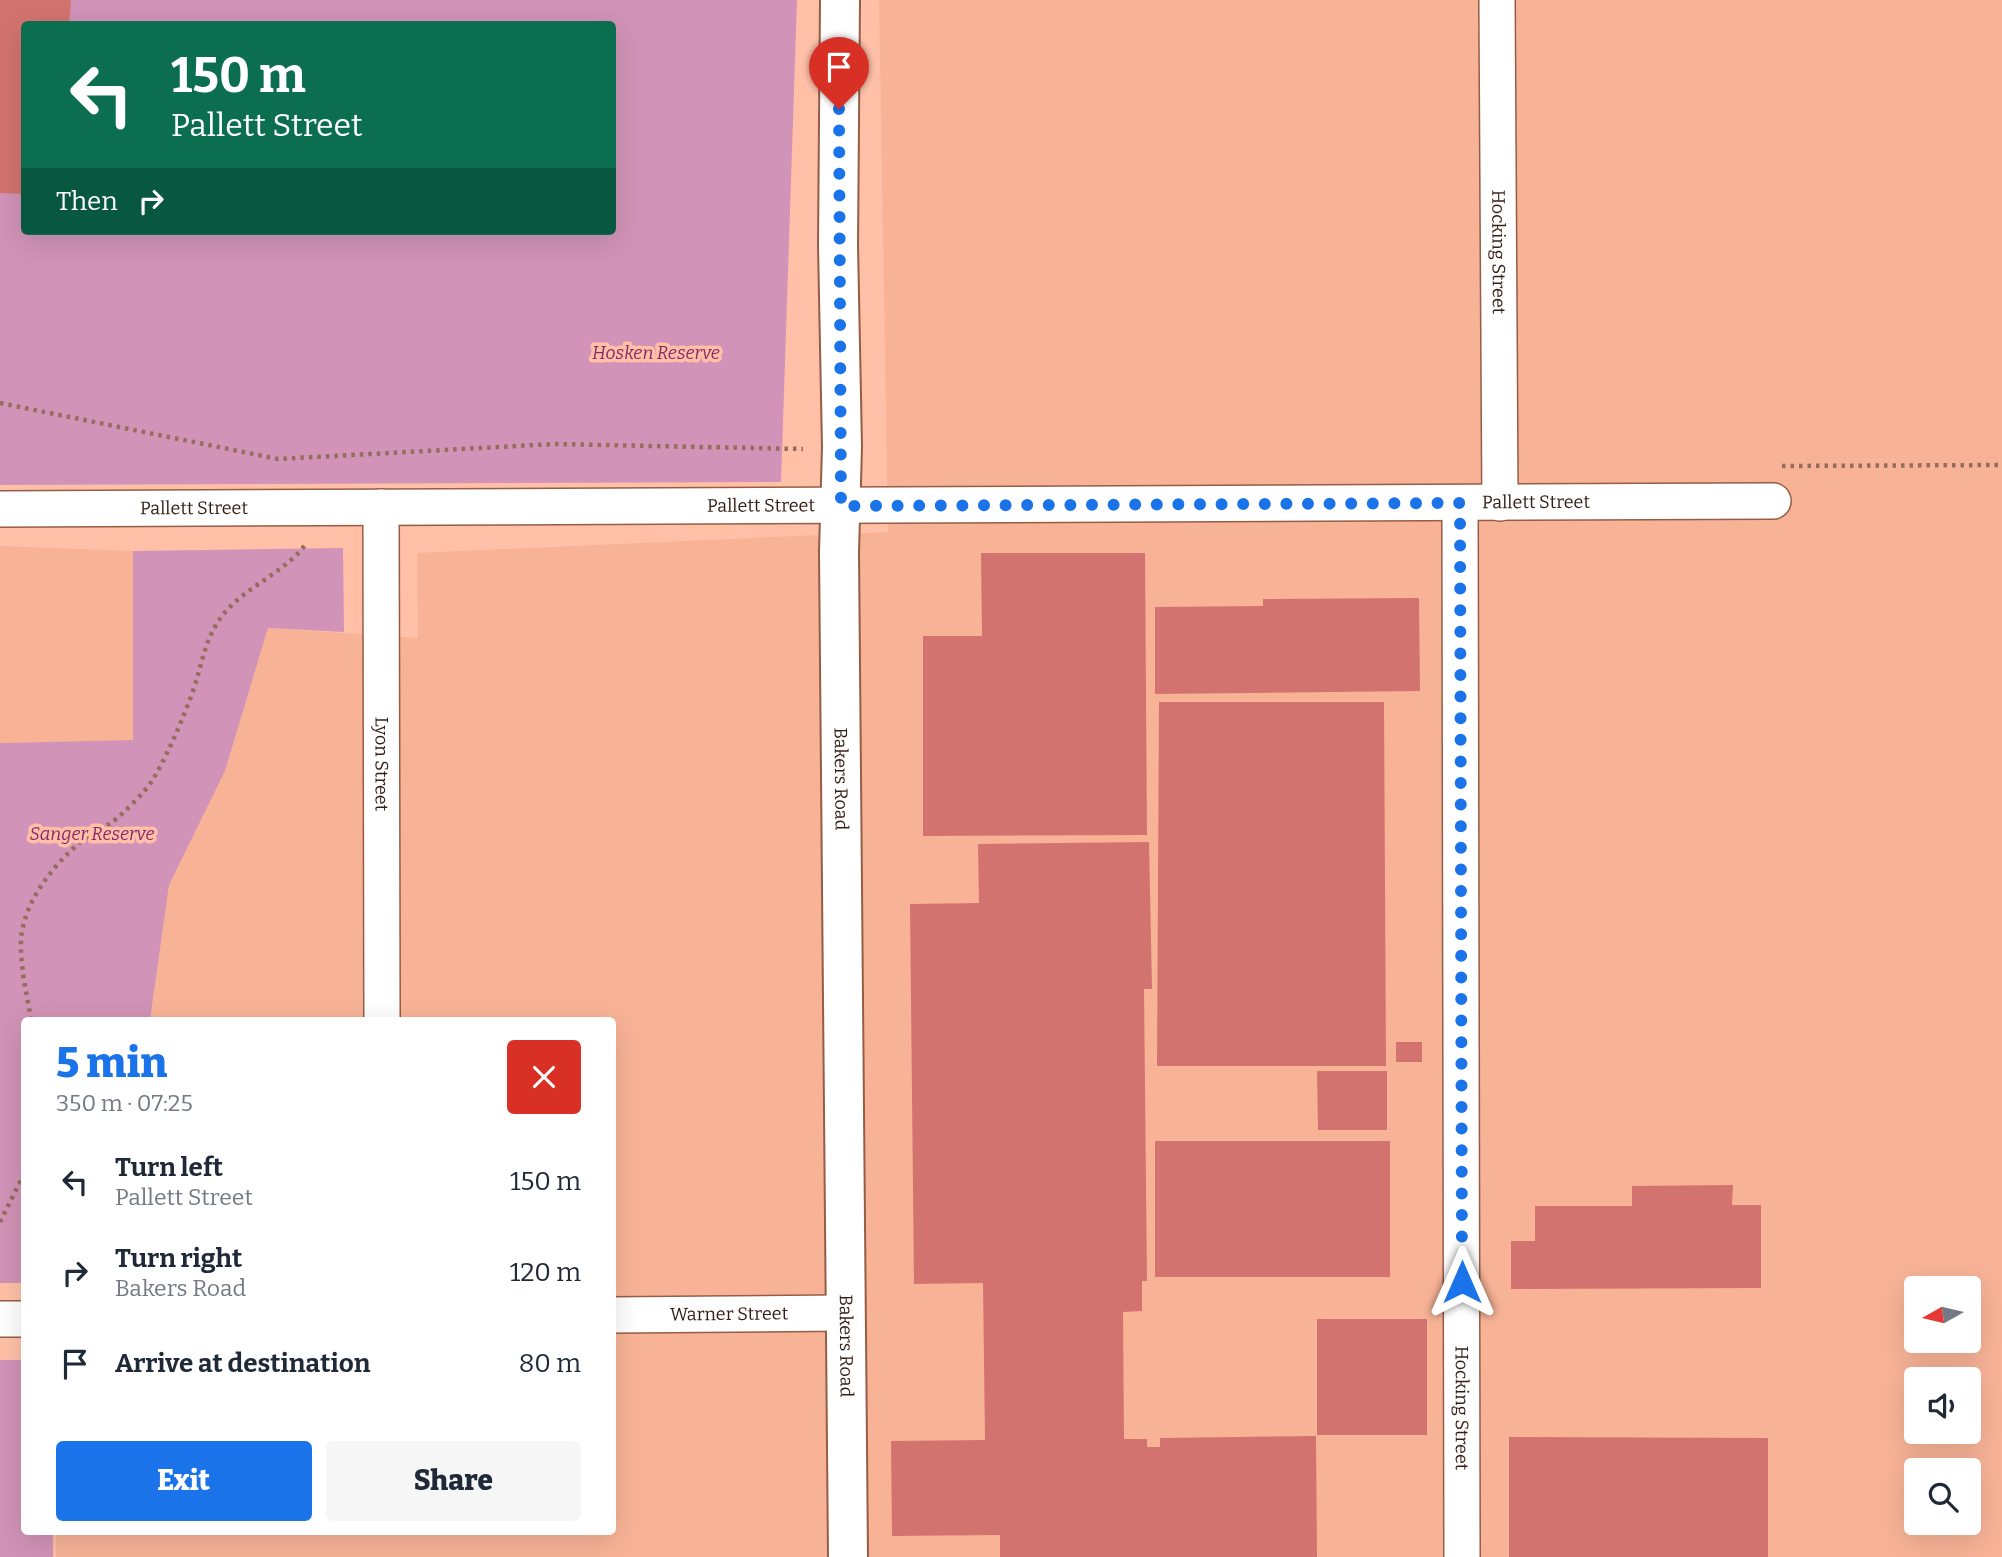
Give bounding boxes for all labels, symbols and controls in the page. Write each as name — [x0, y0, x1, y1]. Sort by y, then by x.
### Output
pin — [809, 37, 869, 109]
text: 150 m — [171, 46, 306, 105]
icon: arrive — [820, 48, 858, 86]
icon: left — [56, 49, 147, 140]
text: Pallett Street — [171, 106, 363, 144]
icon: right — [132, 182, 170, 220]
text: Then — [56, 186, 118, 217]
street label: Hocking Street — [1487, 190, 1510, 315]
park label: Hosken Reserve — [592, 342, 720, 364]
street label: Pallett Street — [1482, 491, 1590, 513]
street label: Pallett Street — [707, 494, 815, 517]
street label: Pallett Street — [140, 497, 248, 519]
street label: Lyon Street — [370, 717, 393, 812]
street label: Bakers Road — [830, 727, 852, 831]
park label: Sanger Reserve — [30, 823, 154, 845]
text: 5 min — [56, 1038, 167, 1088]
button: close — [507, 1040, 581, 1114]
text: 350 m · 07:25 — [56, 1089, 193, 1117]
text: Turn left — [115, 1152, 223, 1183]
icon: left — [56, 1163, 94, 1201]
text: 150 m — [510, 1166, 581, 1197]
text: Pallett Street — [115, 1183, 253, 1211]
text: Turn right — [115, 1243, 242, 1274]
position arrow — [1425, 1245, 1499, 1319]
icon: right — [56, 1254, 94, 1292]
text: 120 m — [510, 1257, 581, 1288]
text: Bakers Road — [115, 1274, 246, 1302]
north arrow — [1904, 1276, 1981, 1353]
map controls — [1904, 1276, 1981, 1535]
street label: Bakers Road — [835, 1294, 858, 1398]
street label: Warner Street — [670, 1302, 789, 1326]
icon: arrive — [56, 1345, 94, 1383]
street label: Hocking Street — [1451, 1346, 1473, 1471]
text: Arrive at destination — [115, 1348, 370, 1379]
text: 80 m — [519, 1348, 581, 1379]
button: sound — [1904, 1367, 1981, 1444]
button: Exit — [56, 1441, 312, 1521]
button: Share — [326, 1441, 581, 1521]
button: search — [1904, 1458, 1981, 1535]

